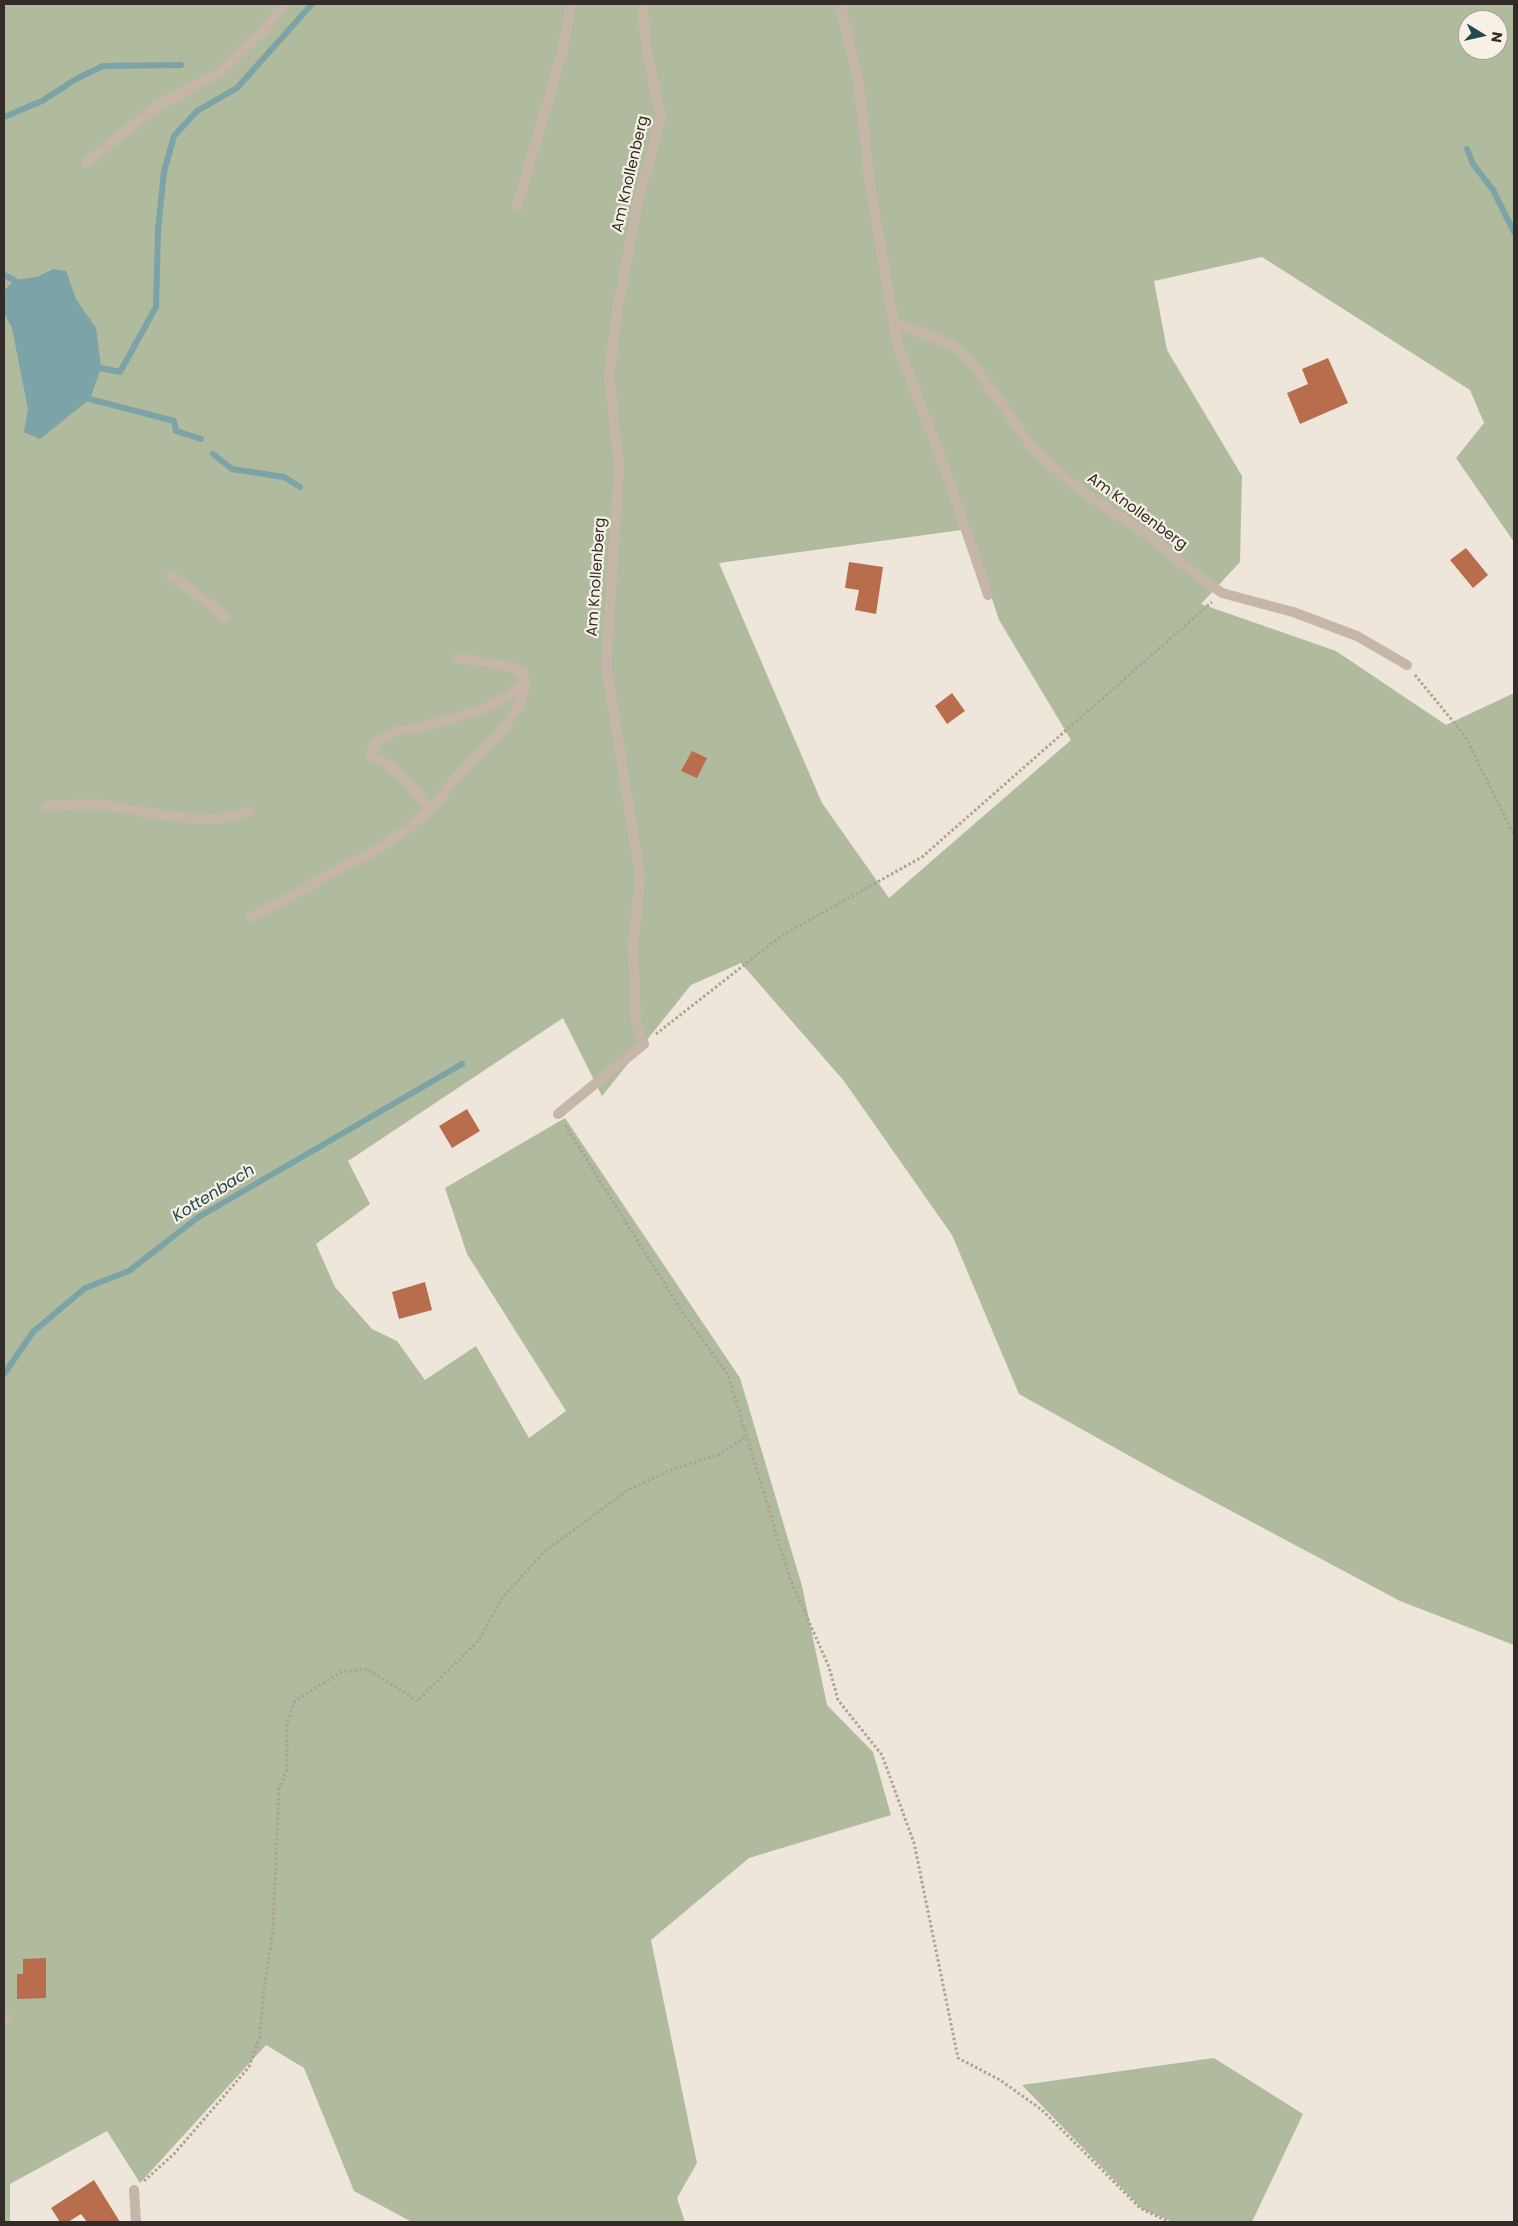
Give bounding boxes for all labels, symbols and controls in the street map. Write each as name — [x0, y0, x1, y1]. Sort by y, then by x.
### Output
north arrow — [1458, 10, 1508, 60]
text: N — [1486, 30, 1508, 44]
street label: Am Knollenberg — [609, 114, 653, 234]
street label: Am Knollenberg — [1083, 470, 1191, 554]
street label: Am Knollenberg — [584, 517, 610, 637]
water label: Kottenbach — [169, 1161, 259, 1227]

